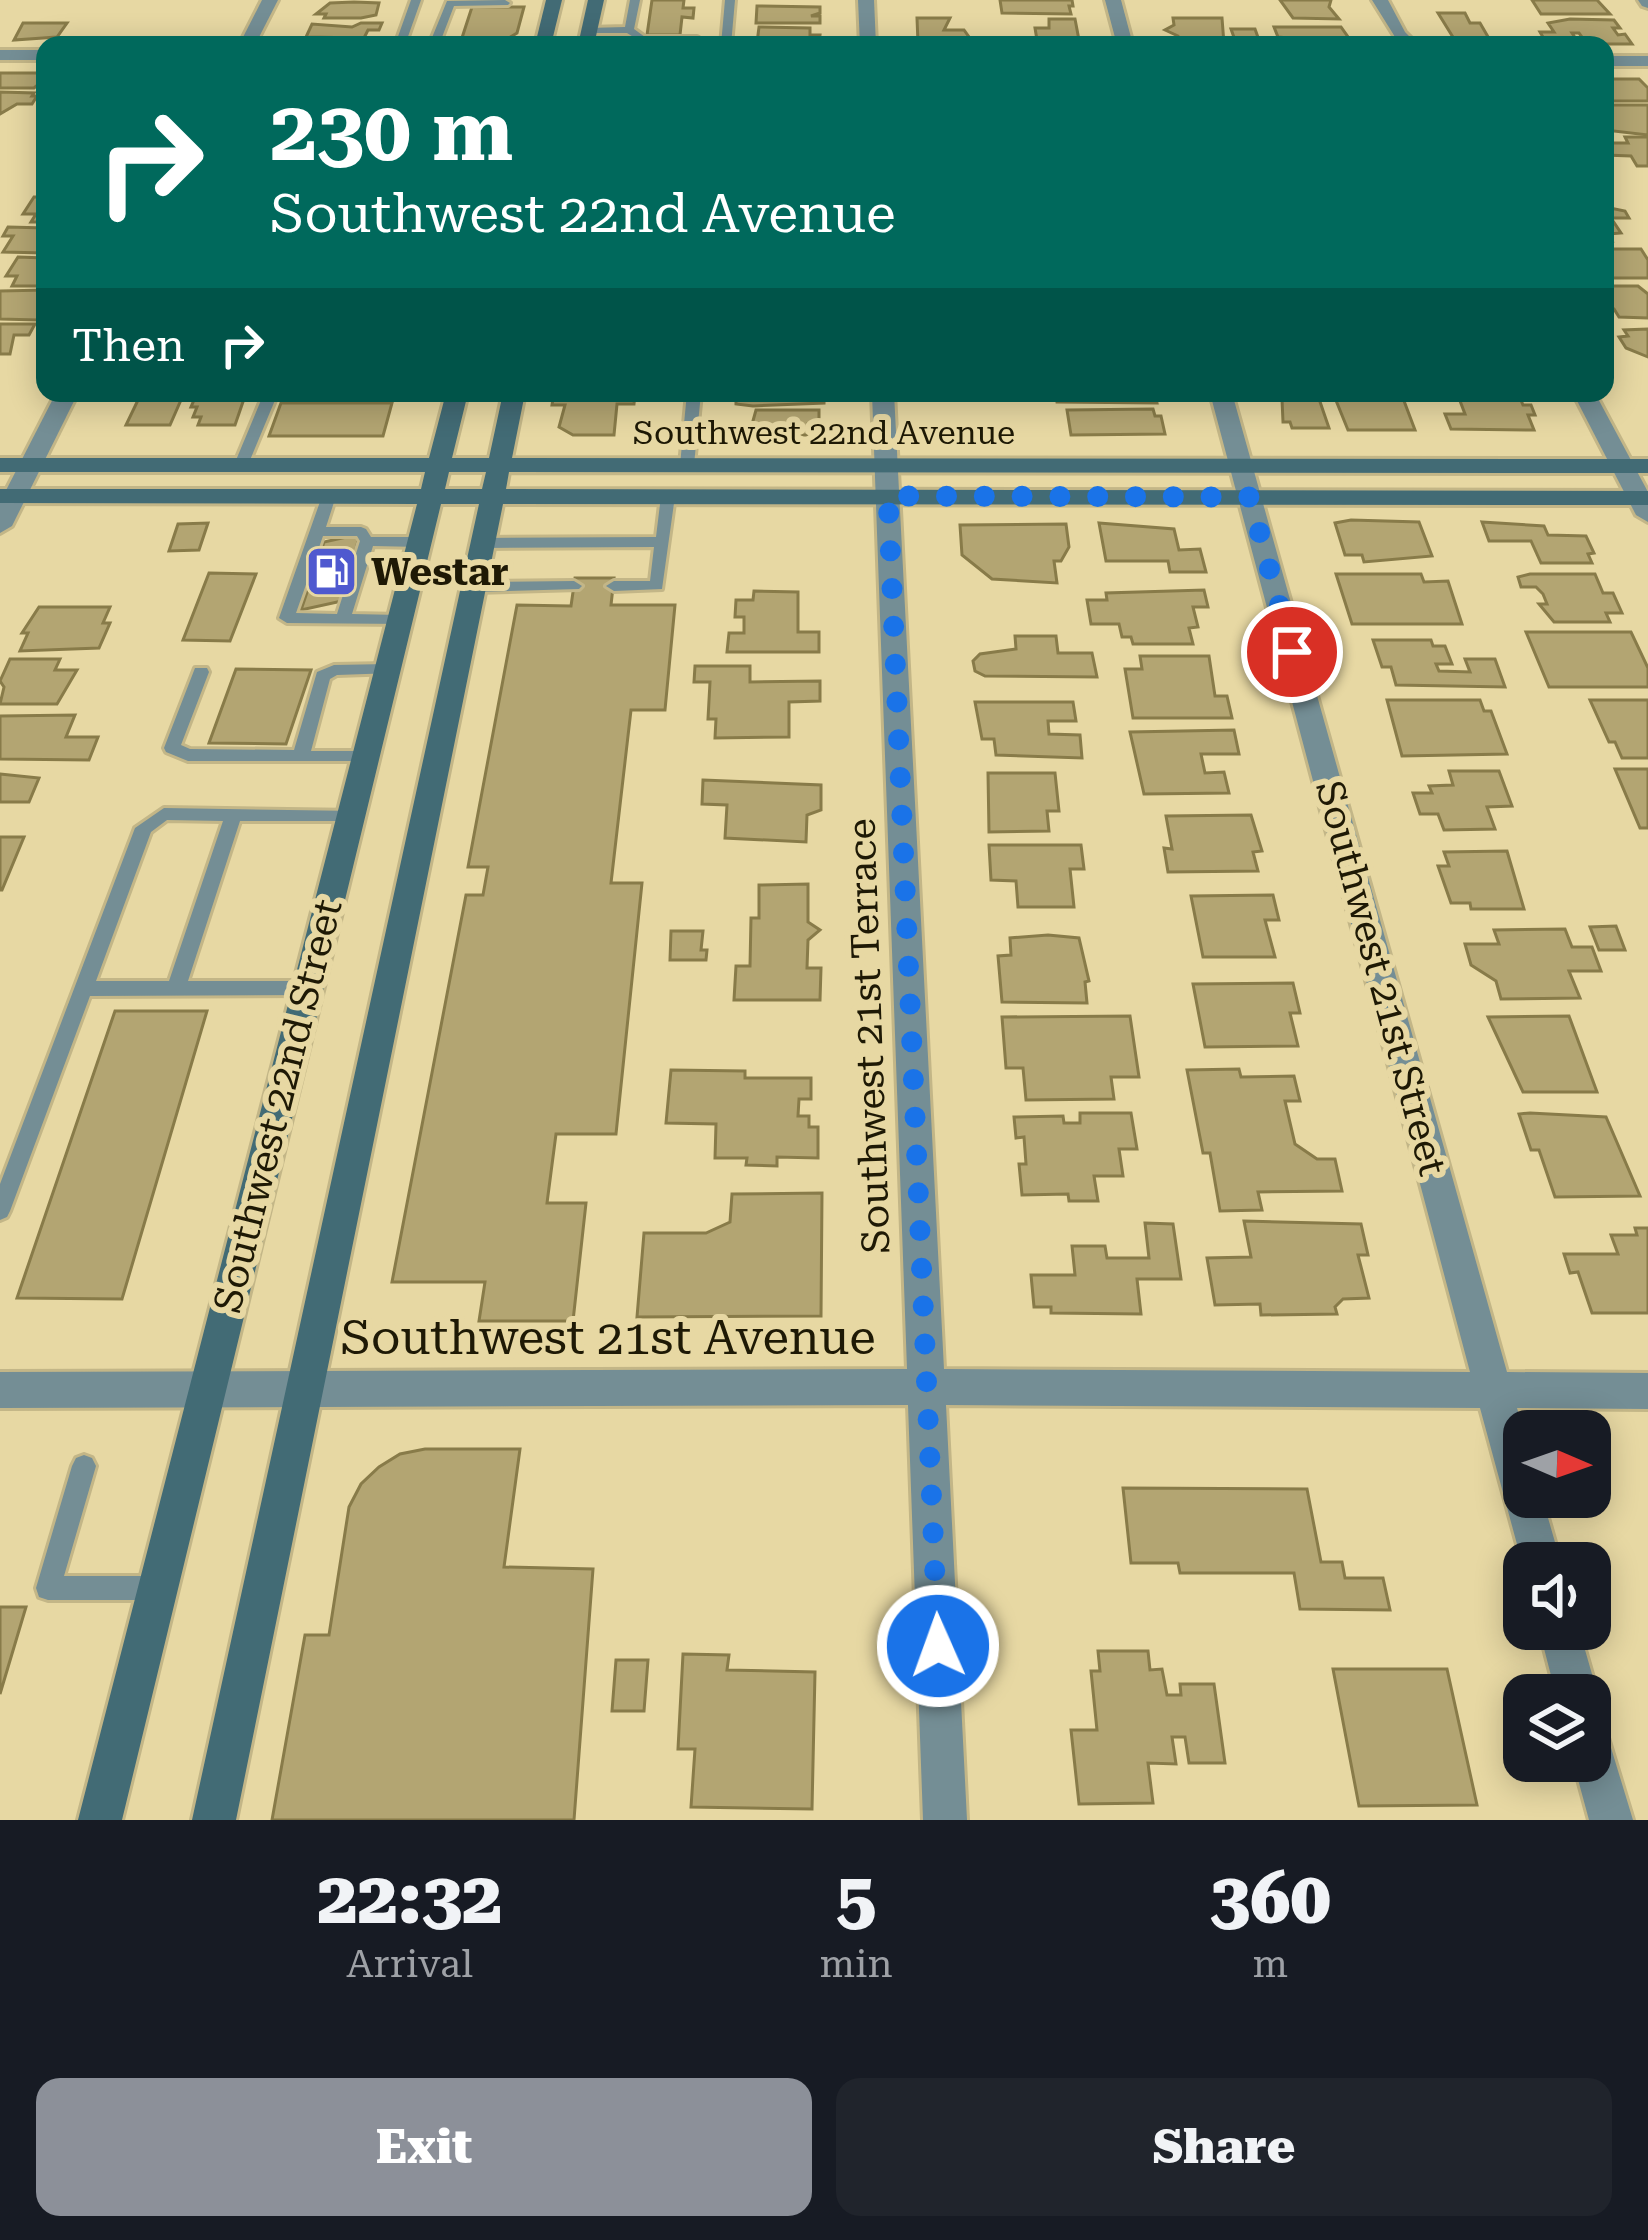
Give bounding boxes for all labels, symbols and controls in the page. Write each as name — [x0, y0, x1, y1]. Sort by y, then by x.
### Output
text: 230 m — [270, 82, 513, 180]
icon: right — [72, 84, 228, 240]
text: Southwest 22nd Avenue — [270, 182, 896, 245]
icon: right — [209, 312, 275, 378]
text: Then — [72, 319, 185, 372]
street label: Southwest 22nd Avenue — [633, 413, 1015, 452]
fuel station icon: Westar — [304, 544, 360, 600]
place label: Westar — [371, 549, 509, 595]
pin — [1241, 601, 1343, 703]
icon: arrive — [1259, 619, 1325, 685]
street label: Southwest 21st Street — [1306, 776, 1456, 1180]
street label: Southwest 21st Terrace — [838, 818, 900, 1254]
street label: Southwest 22nd Street — [204, 895, 352, 1317]
street label: Southwest 21st Avenue — [340, 1310, 876, 1366]
north arrow — [1503, 1410, 1611, 1518]
map controls — [1503, 1410, 1611, 1782]
button: sound — [1503, 1542, 1611, 1650]
position arrow — [875, 1583, 1001, 1709]
button: layers — [1503, 1674, 1611, 1782]
text: 22:32 — [317, 1856, 502, 1941]
text: 5 — [836, 1856, 876, 1941]
text: 360 — [1210, 1856, 1331, 1941]
text: Arrival — [346, 1941, 473, 1987]
text: min — [820, 1941, 893, 1987]
text: m — [1253, 1941, 1288, 1987]
button: Exit — [36, 2078, 812, 2216]
button: Share — [836, 2078, 1612, 2216]

